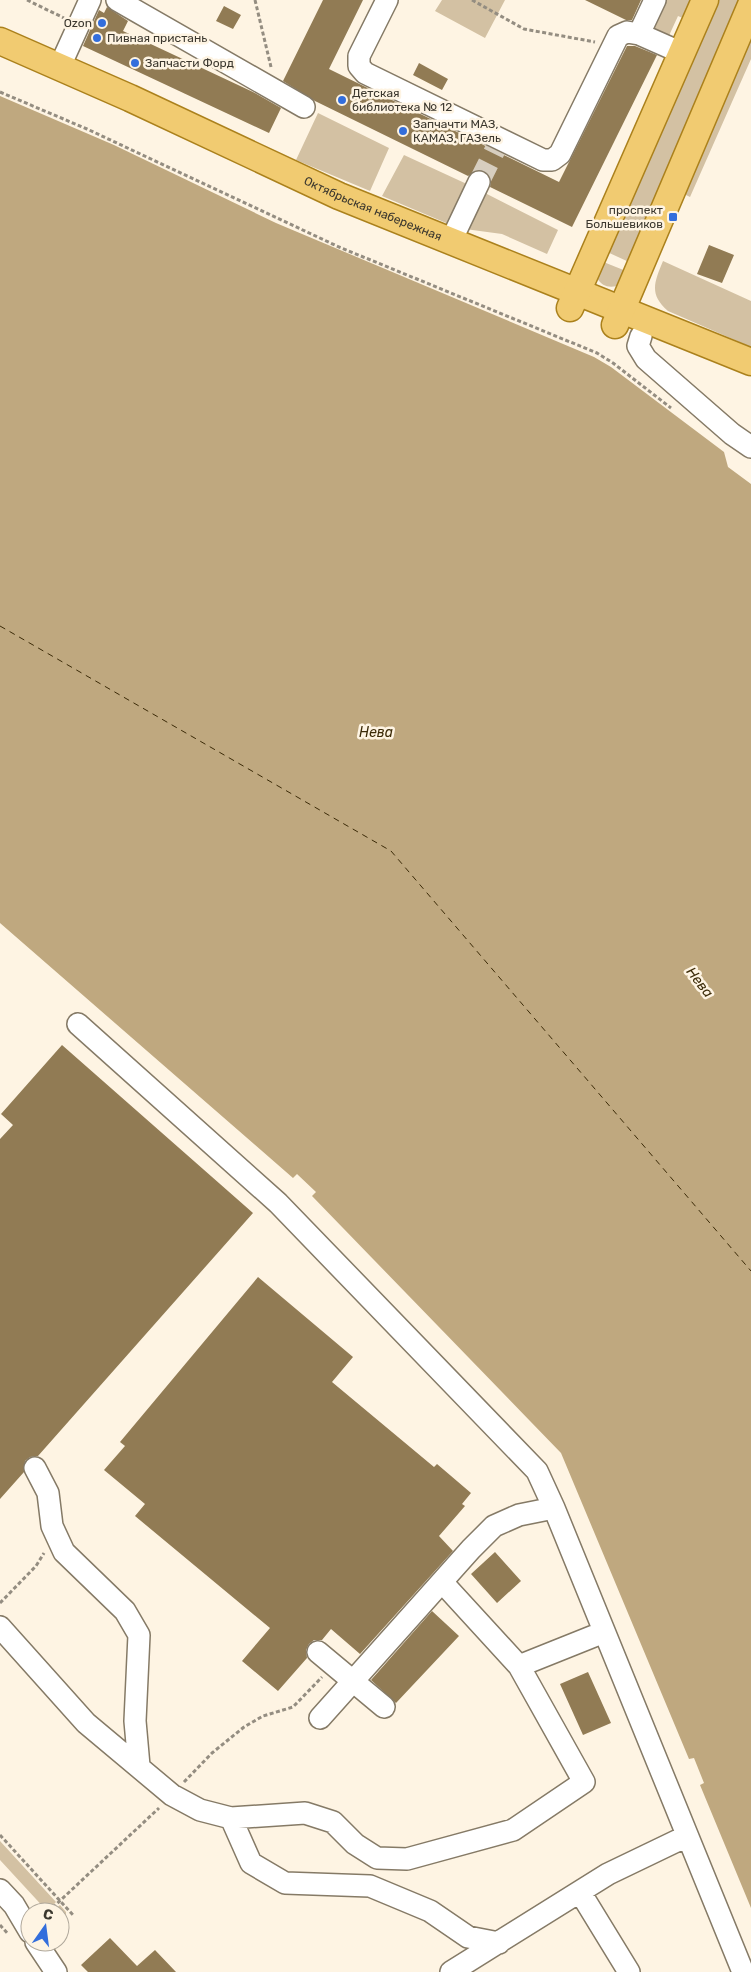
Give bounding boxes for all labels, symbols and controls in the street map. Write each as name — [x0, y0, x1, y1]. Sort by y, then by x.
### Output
place label: Ozon — [64, 16, 92, 30]
marker: Ozon — [96, 17, 108, 29]
place label: Пивная пристань — [107, 31, 207, 45]
marker: Пивная пристань — [91, 32, 103, 44]
place label: Запчасти Форд — [145, 56, 234, 70]
marker: Запчасти Форд — [129, 57, 141, 69]
place label: Детская библиотека № 12 — [352, 86, 452, 114]
marker: Детская библиотека № 12 — [336, 94, 348, 106]
place label: Запчачти МАЗ, КАМАЗ, ГАЗель — [413, 117, 501, 145]
marker: Запчачти МАЗ, КАМАЗ, ГАЗель — [397, 125, 409, 137]
street label: Октябрьская набережная — [302, 174, 444, 244]
place label: проспект Большевиков — [586, 203, 663, 231]
marker: проспект Большевиков — [667, 211, 679, 223]
water label: Нева — [359, 724, 393, 741]
water label: Нева — [682, 964, 717, 1001]
north arrow — [20, 1902, 70, 1952]
text: С — [41, 1905, 55, 1924]

